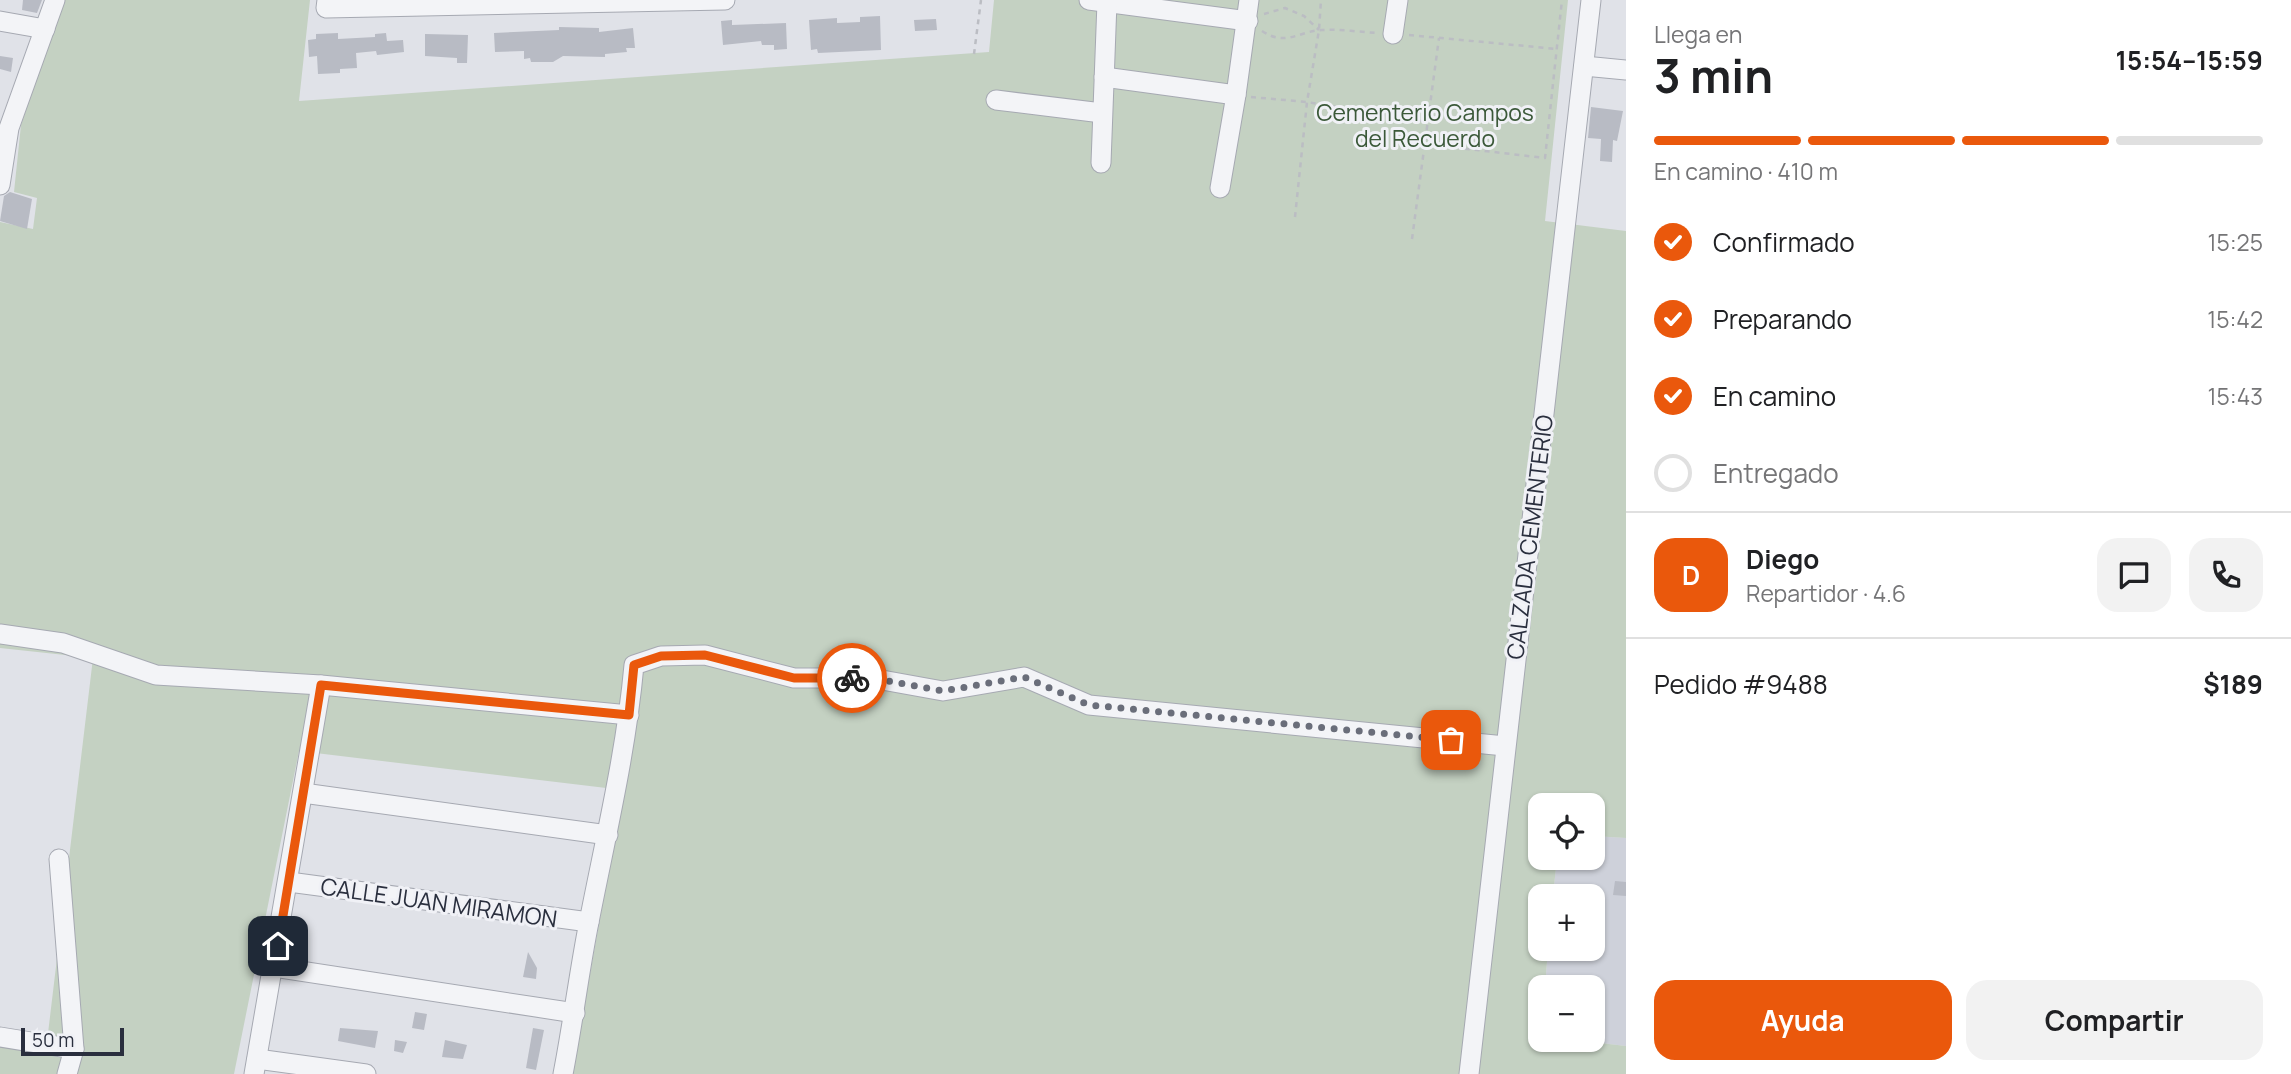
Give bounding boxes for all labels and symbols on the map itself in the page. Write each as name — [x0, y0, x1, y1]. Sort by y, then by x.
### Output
park label: Cementerio Campos del Recuerdo — [1316, 96, 1534, 154]
street label: CALZADA CEMENTERIO — [1498, 413, 1560, 661]
courier — [817, 643, 887, 713]
pin — [1421, 710, 1481, 770]
street label: CALLE JUAN MIRAMON — [319, 870, 559, 934]
pin — [248, 916, 308, 976]
scale bar — [21, 1025, 124, 1057]

